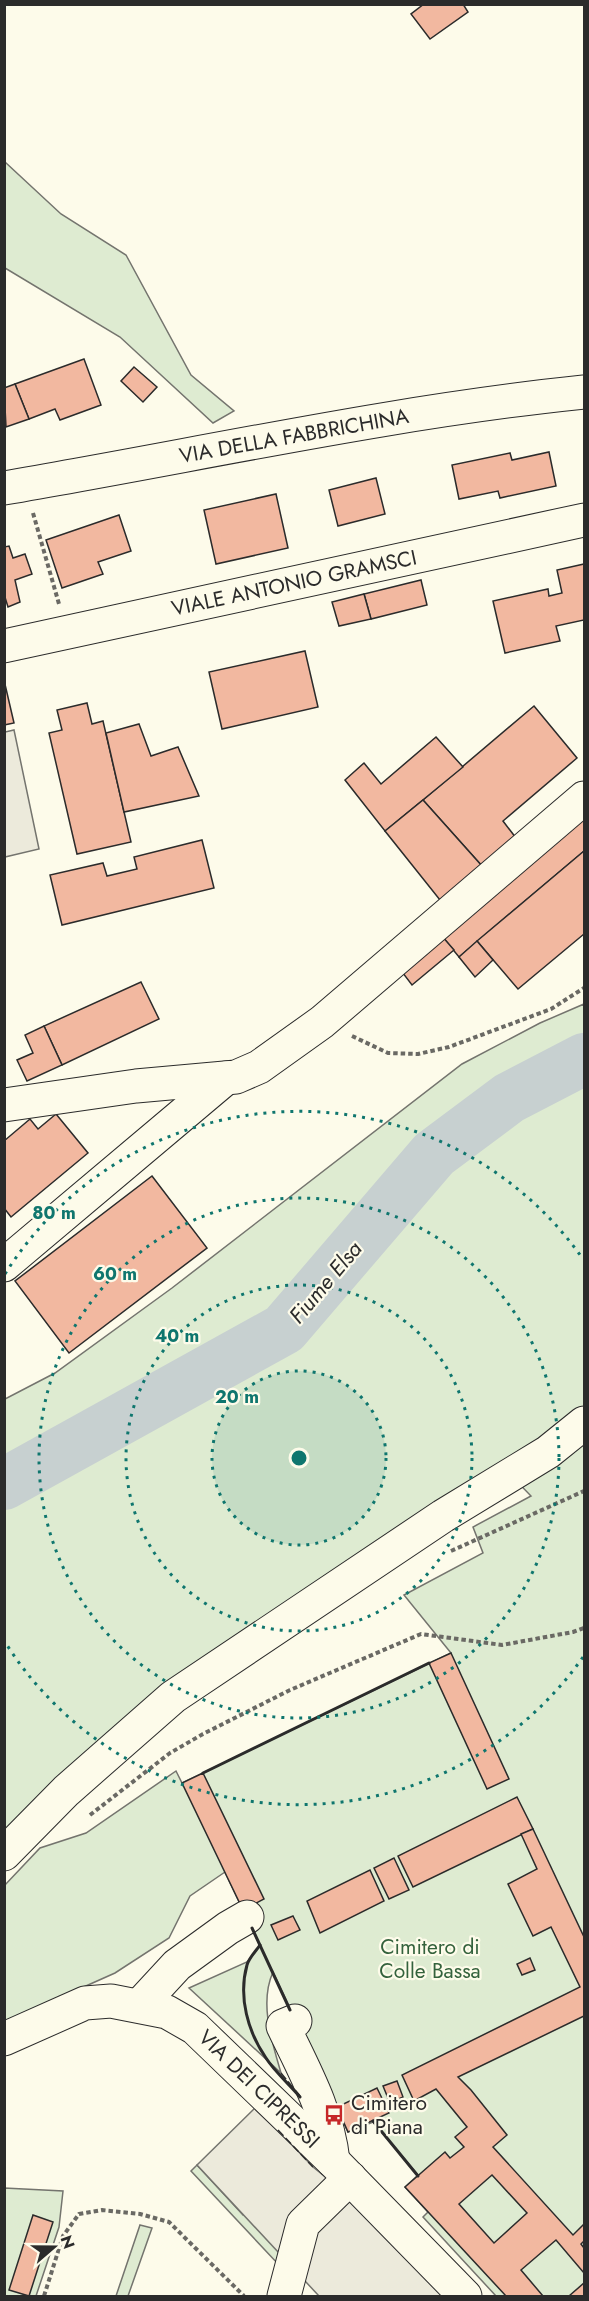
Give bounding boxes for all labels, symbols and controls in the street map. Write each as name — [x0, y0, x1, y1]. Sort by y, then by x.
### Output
street label: VIA DELLA FABBRICHINA — [177, 401, 411, 471]
street label: VIALE ANTONIO GRAMSCI — [169, 542, 419, 624]
text: 80 m — [32, 1200, 76, 1226]
water label: Fiume Elsa — [281, 1234, 369, 1330]
text: 60 m — [93, 1261, 137, 1287]
text: 40 m — [155, 1323, 199, 1349]
text: 20 m — [215, 1384, 259, 1410]
centre of rings — [289, 1448, 309, 1468]
park label: Cimitero di Colle Bassa — [379, 1932, 481, 1986]
street label: VIA DEI CIPRESSI — [191, 2023, 327, 2155]
place label: Cimitero di Piana — [351, 2088, 427, 2142]
bus stop icon: Cimitero di Piana — [322, 2103, 346, 2127]
north arrow — [24, 2217, 84, 2277]
text: N — [55, 2232, 81, 2252]

